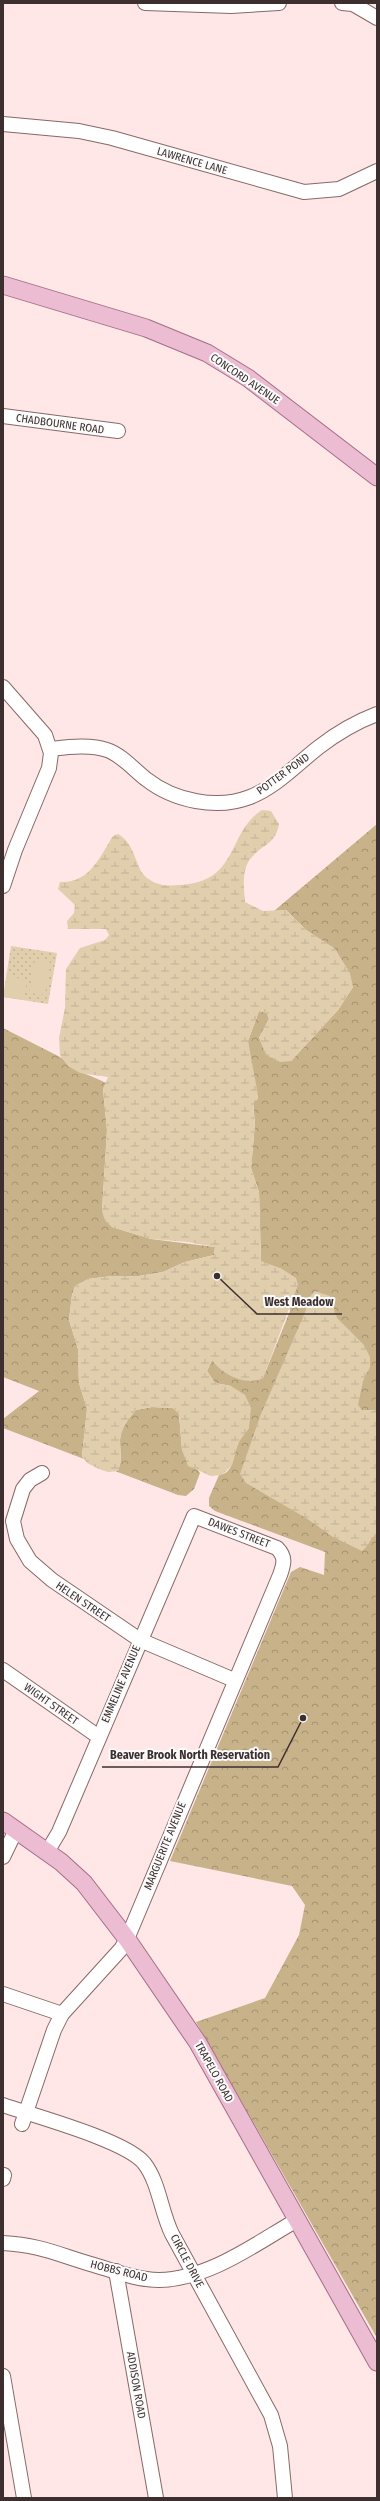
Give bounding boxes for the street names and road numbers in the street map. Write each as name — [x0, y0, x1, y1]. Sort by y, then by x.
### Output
street label: LAWRENCE LANE — [155, 145, 229, 177]
street label: CONCORD AVENUE — [208, 351, 282, 407]
street label: CHADBOURNE ROAD — [15, 411, 105, 437]
street label: POTTER POND — [254, 751, 312, 797]
street label: DAWES STREET — [206, 1515, 273, 1551]
street label: HELEN STREET — [53, 1579, 113, 1625]
street label: EMMELINE AVENUE — [99, 1643, 143, 1725]
street label: WIGHT STREET — [21, 1680, 81, 1728]
street label: MARGUERITE AVENUE — [141, 1800, 189, 1892]
street label: TRAPELO ROAD — [192, 2040, 236, 2104]
street label: CIRCLE DRIVE — [168, 2232, 206, 2290]
street label: HOBBS ROAD — [89, 2258, 149, 2284]
street label: ADDISON ROAD — [124, 2350, 148, 2420]

